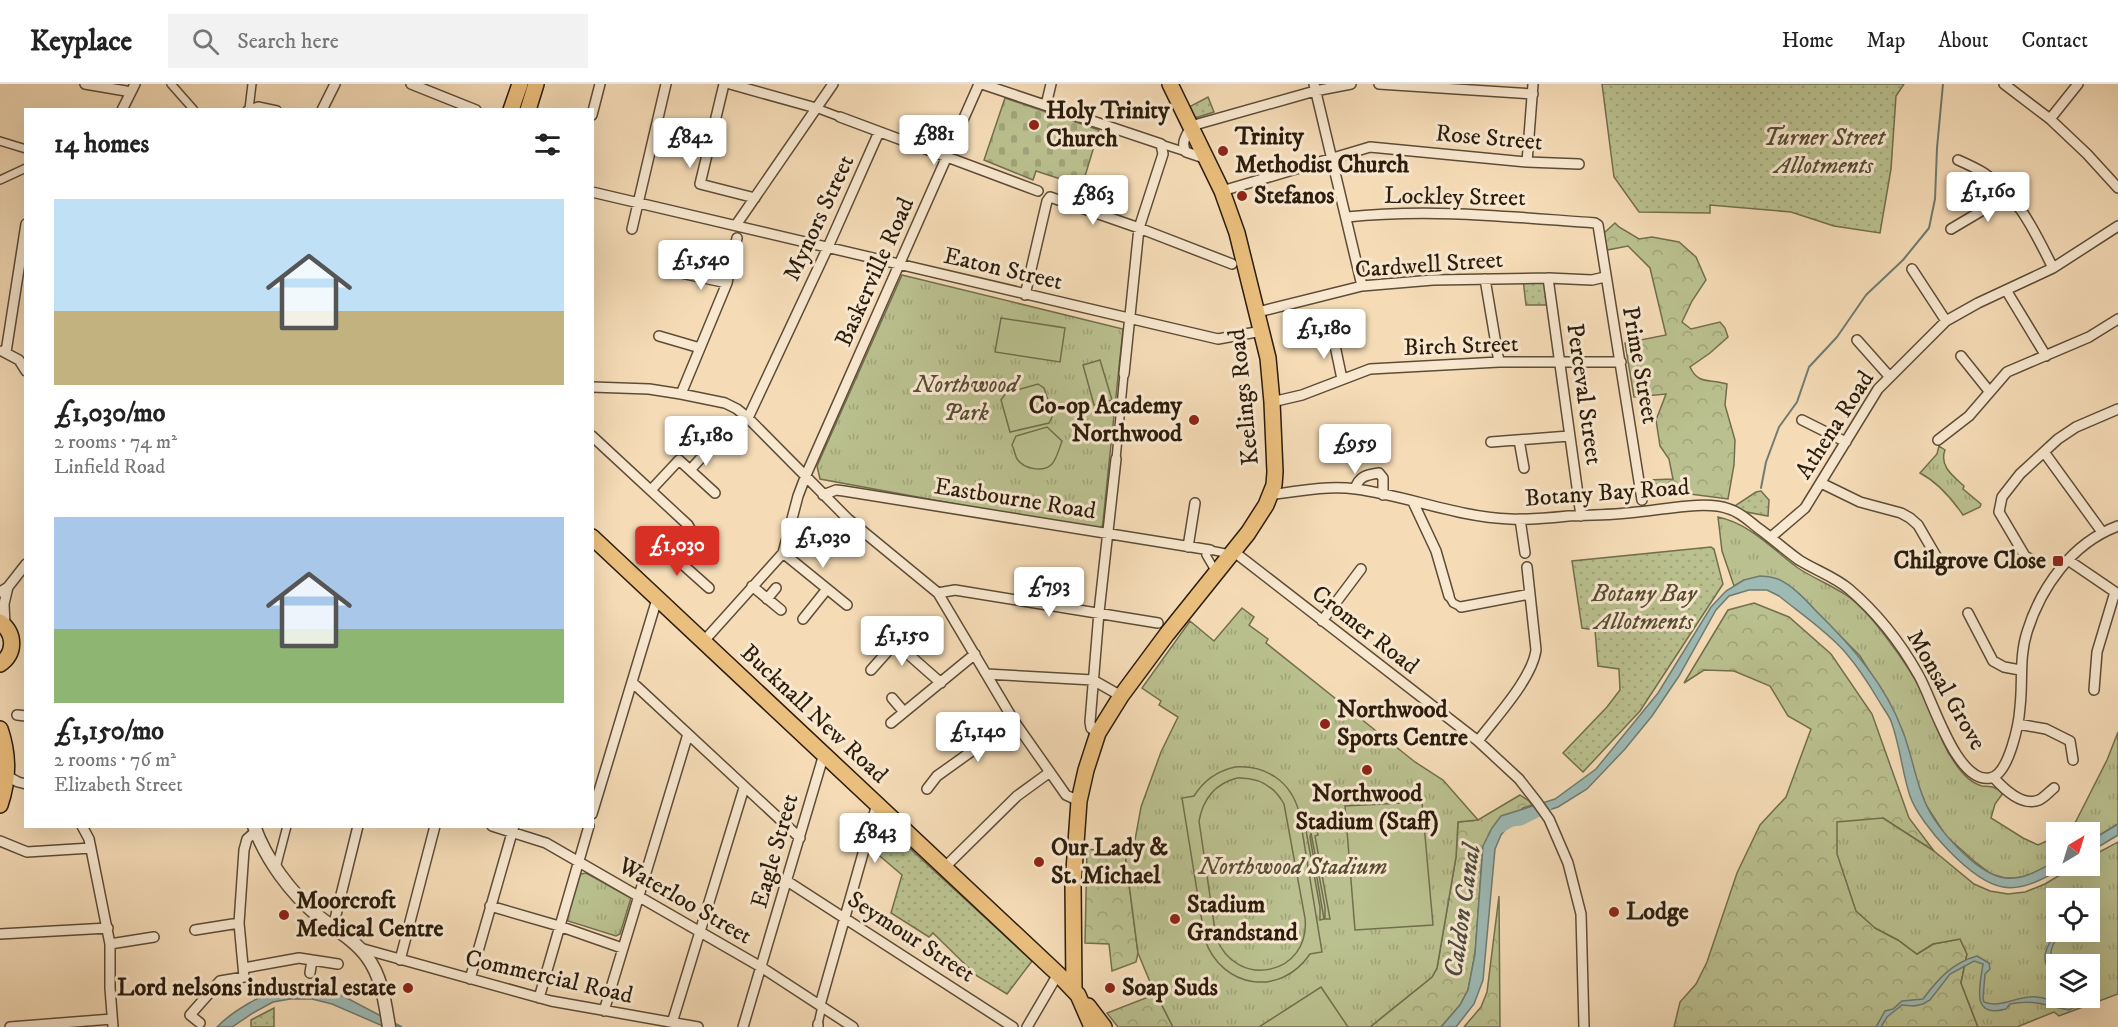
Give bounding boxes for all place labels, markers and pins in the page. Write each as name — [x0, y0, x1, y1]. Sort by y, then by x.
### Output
place label: Holy Trinity Church — [1046, 96, 1170, 154]
pin: £881 — [898, 115, 970, 166]
pin: £842 — [654, 118, 726, 169]
marker: Holy Trinity Church — [1027, 118, 1041, 132]
place label: Trinity Methodist Church — [1234, 122, 1410, 180]
marker: Trinity Methodist Church — [1216, 144, 1230, 158]
pin: £1,160 — [1939, 172, 2037, 223]
pin: £863 — [1057, 175, 1129, 226]
place label: Stefanos — [1254, 181, 1334, 211]
marker: Stefanos — [1235, 189, 1249, 203]
pin: £1,540 — [652, 240, 750, 291]
pin: £1,180 — [1275, 309, 1373, 360]
place label: Co-op Academy Northwood — [1029, 391, 1183, 449]
marker: Co-op Academy Northwood — [1187, 413, 1201, 427]
pin: £1,180 — [657, 416, 755, 467]
pin: £959 — [1319, 424, 1391, 475]
pin: £1,030 — [774, 518, 872, 569]
pin: £1,030 — [628, 526, 726, 577]
place label: Chilgrove Close — [1893, 546, 2046, 576]
marker: Chilgrove Close — [2051, 554, 2065, 568]
pin: £793 — [1013, 567, 1085, 618]
pin: £1,150 — [853, 616, 951, 667]
place label: Northwood Sports Centre — [1337, 695, 1468, 753]
pin: £1,140 — [929, 712, 1027, 763]
marker: Northwood Sports Centre — [1318, 717, 1332, 731]
marker: Northwood Stadium (Staff) — [1360, 763, 1374, 777]
place label: Northwood Stadium (Staff) — [1295, 779, 1439, 837]
pin: £843 — [839, 813, 911, 864]
place label: Our Lady & St. Michael — [1051, 833, 1169, 891]
marker: Our Lady & St. Michael — [1032, 855, 1046, 869]
place label: Moorcroft Medical Centre — [296, 886, 444, 944]
place label: Stadium Grandstand — [1187, 890, 1299, 948]
place label: Lodge — [1626, 897, 1689, 927]
marker: Lodge — [1607, 905, 1621, 919]
marker: Moorcroft Medical Centre — [277, 908, 291, 922]
marker: Stadium Grandstand — [1168, 912, 1182, 926]
place label: Lord nelsons industrial estate — [117, 973, 396, 1003]
place label: Soap Suds — [1122, 973, 1218, 1003]
marker: Lord nelsons industrial estate — [401, 981, 415, 995]
marker: Soap Suds — [1103, 981, 1117, 995]

